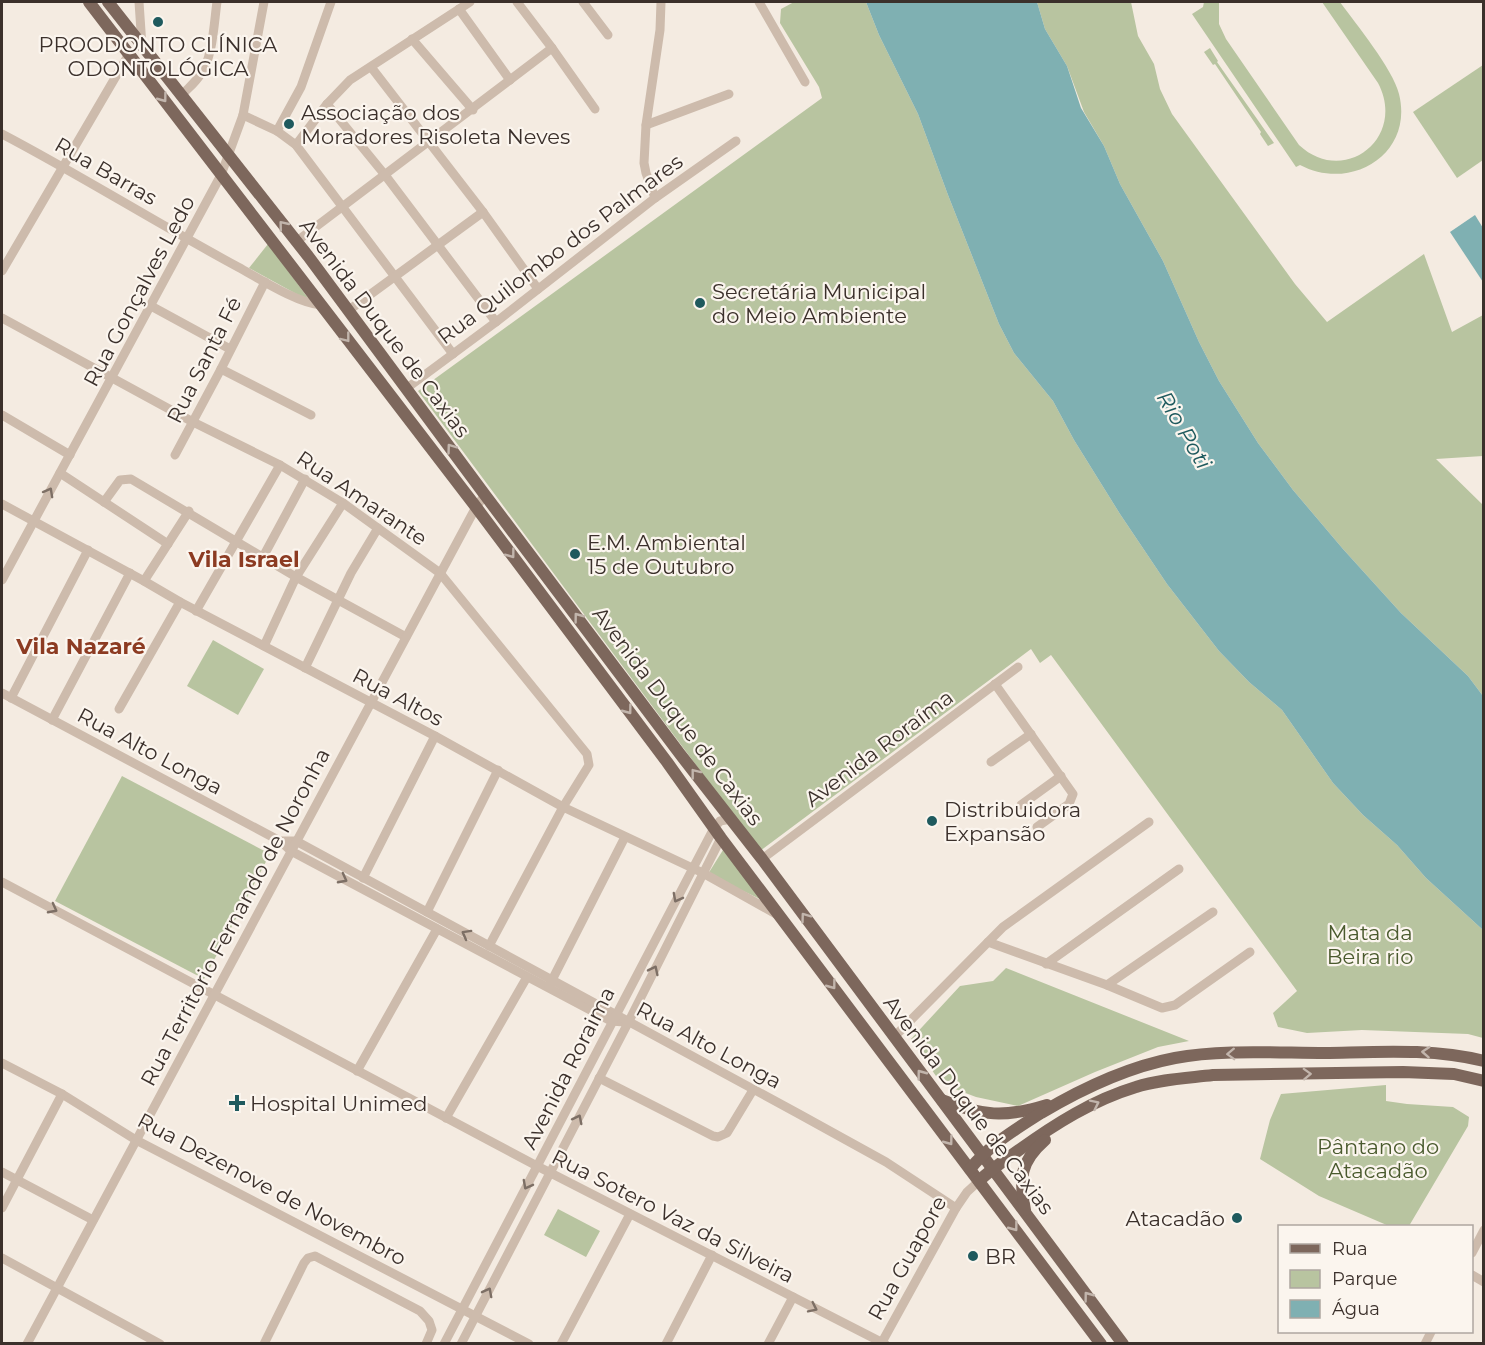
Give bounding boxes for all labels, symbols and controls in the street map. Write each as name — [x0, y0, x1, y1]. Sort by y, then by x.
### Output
marker: PROODONTO CLÍNICA ODONTOLÓGICA — [151, 15, 165, 29]
place label: PROODONTO CLÍNICA ODONTOLÓGICA — [39, 32, 278, 81]
one-way arrow — [155, 91, 166, 102]
place label: Associação dos Moradores Risoleta Neves — [301, 100, 570, 149]
marker: Associação dos Moradores Risoleta Neves — [282, 117, 296, 131]
street label: Rua Barras — [50, 132, 162, 210]
street label: Rua Quilombo dos Palmares — [433, 149, 687, 349]
street label: Rua Gonçalves Ledo — [78, 191, 200, 391]
street label: Avenida Duque de Caxias — [295, 214, 475, 442]
one-way arrow — [280, 221, 291, 232]
place label: Secretária Municipal do Meio Ambiente — [712, 279, 926, 328]
street label: Rua Santa Fé — [161, 293, 247, 427]
marker: Secretária Municipal do Meio Ambiente — [693, 296, 707, 310]
one-way arrow — [339, 331, 350, 342]
water label: Rio Poti — [1151, 386, 1217, 474]
one-way arrow — [447, 443, 458, 454]
street label: Rua Amarante — [292, 445, 432, 551]
one-way arrow — [42, 488, 53, 498]
place label: E.M. Ambiental 15 de Outubro — [587, 530, 746, 579]
district label: Vila Israel — [187, 546, 300, 573]
one-way arrow — [504, 547, 515, 558]
marker: E.M. Ambiental 15 de Outubro — [568, 547, 582, 561]
street label: Avenida Duque de Caxias — [588, 602, 768, 830]
one-way arrow — [575, 612, 586, 623]
district label: Vila Nazaré — [15, 633, 146, 660]
street label: Rua Altos — [348, 663, 448, 731]
street label: Avenida Roraíma — [800, 684, 958, 812]
street label: Rua Alto Longa — [73, 702, 227, 800]
one-way arrow — [621, 703, 632, 714]
street label: Rua Territorio Fernando de Noronha — [135, 744, 335, 1090]
one-way arrow — [691, 769, 702, 780]
place label: Distribuidora Expansão — [944, 797, 1081, 846]
marker: Distribuidora Expansão — [925, 814, 939, 828]
one-way arrow — [336, 872, 347, 883]
one-way arrow — [673, 892, 684, 903]
one-way arrow — [47, 902, 57, 913]
one-way arrow — [801, 913, 812, 924]
park label: Mata da Beira rio — [1327, 920, 1413, 969]
one-way arrow — [462, 930, 473, 941]
one-way arrow — [647, 966, 659, 977]
one-way arrow — [825, 978, 836, 989]
street label: Avenida Roraima — [516, 983, 620, 1153]
street label: Avenida Duque de Caxias — [879, 991, 1059, 1219]
street label: Rua Alto Longa — [632, 996, 786, 1094]
one-way arrow — [1421, 1046, 1430, 1059]
one-way arrow — [1226, 1047, 1235, 1060]
one-way arrow — [1302, 1068, 1311, 1080]
one-way arrow — [918, 1069, 929, 1080]
place label: Hospital Unimed — [250, 1091, 428, 1116]
marker: Hospital Unimed — [228, 1094, 246, 1112]
one-way arrow — [1089, 1100, 1100, 1112]
street label: Rua Dezenove de Novembro — [133, 1107, 411, 1271]
one-way arrow — [571, 1114, 582, 1125]
one-way arrow — [942, 1134, 953, 1145]
park label: Pântano do Atacadão — [1317, 1134, 1439, 1183]
street label: Rua Sotero Vaz da Silveira — [548, 1144, 798, 1288]
one-way arrow — [523, 1179, 534, 1190]
street label: Rua Guapore — [863, 1192, 951, 1324]
place label: Atacadão — [1126, 1206, 1225, 1231]
marker: Atacadão — [1230, 1211, 1244, 1225]
one-way arrow — [1007, 1221, 1018, 1232]
legend — [1278, 1225, 1473, 1333]
text: Rua — [1332, 1238, 1368, 1260]
place label: BR — [985, 1244, 1016, 1269]
marker: BR — [966, 1249, 980, 1263]
text: Parque — [1332, 1268, 1398, 1290]
one-way arrow — [481, 1287, 492, 1298]
one-way arrow — [1084, 1292, 1095, 1303]
text: Água — [1332, 1298, 1380, 1320]
one-way arrow — [807, 1301, 818, 1312]

